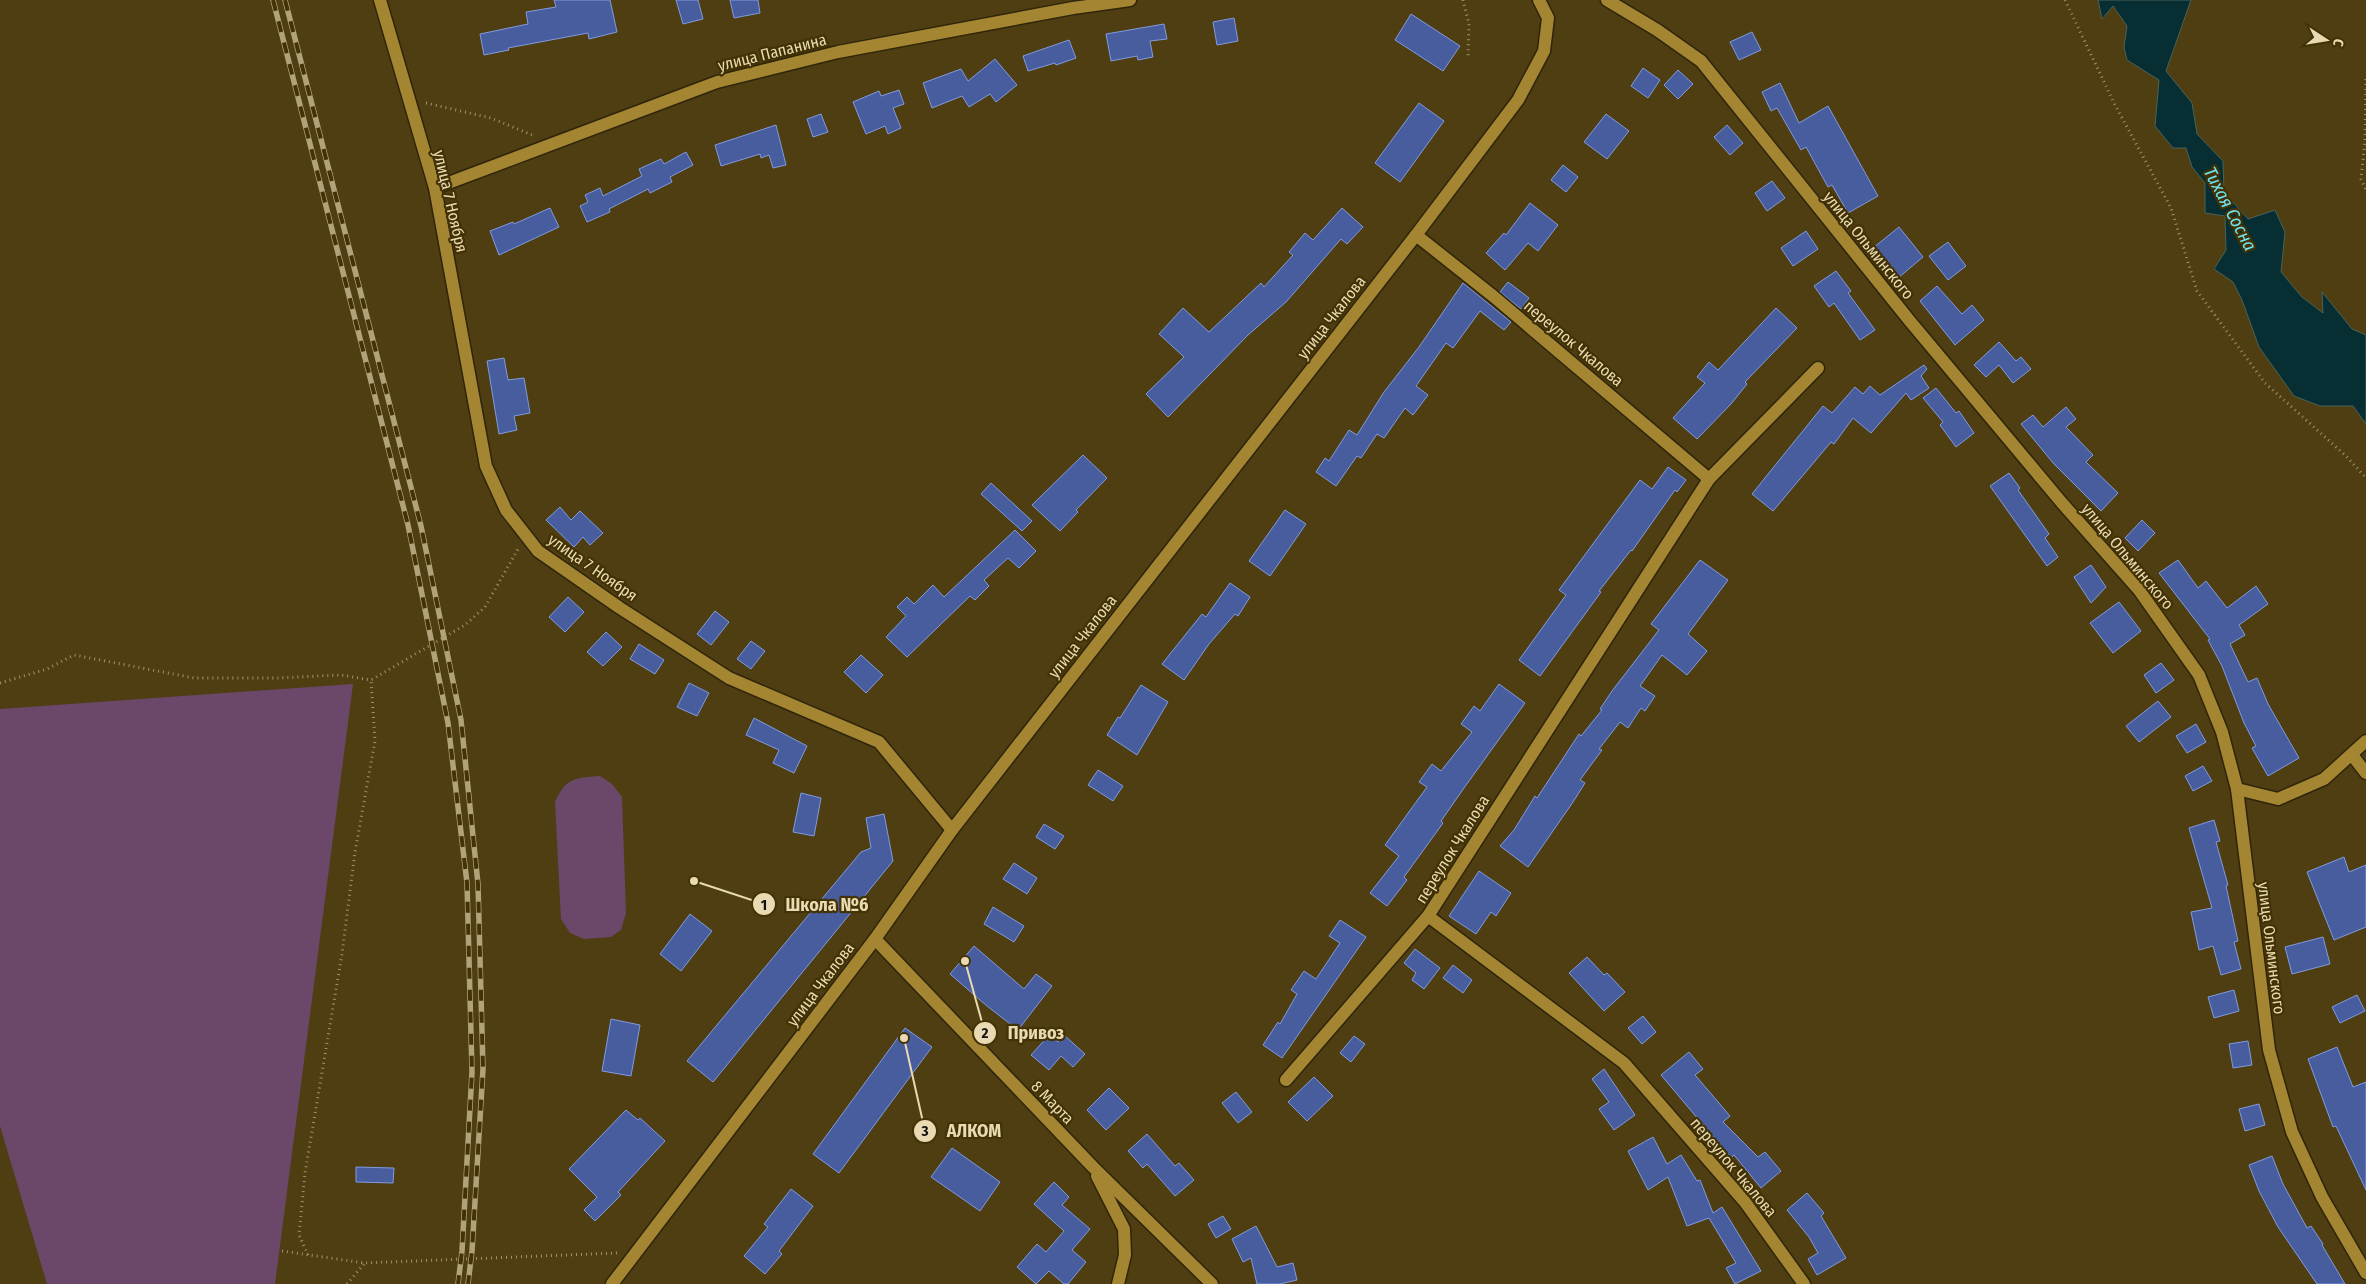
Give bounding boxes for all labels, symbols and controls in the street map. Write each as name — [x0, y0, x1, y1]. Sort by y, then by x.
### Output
north arrow — [2301, 15, 2351, 65]
street label: улица Папанина — [716, 30, 828, 75]
text: С — [2329, 37, 2347, 49]
street label: улица 7 Ноября — [429, 148, 472, 254]
water label: Тихая Сосна — [2199, 163, 2261, 255]
street label: улица Ольминского — [1819, 188, 1918, 303]
street label: улица Чкалова — [1293, 272, 1370, 363]
street label: переулок Чкалова — [1520, 296, 1627, 391]
street label: улица Ольминского — [2078, 499, 2178, 613]
street label: улица 7 Ноября — [544, 530, 641, 605]
street label: улица Чкалова — [1044, 591, 1121, 682]
street label: переулок Чкалова — [1412, 792, 1493, 907]
street label: улица Ольминского — [2254, 881, 2289, 1015]
callout: Школа №6 — [751, 888, 879, 921]
text: Школа №6 — [786, 894, 868, 916]
text: 1 — [761, 896, 767, 914]
street label: улица Чкалова — [783, 938, 858, 1030]
callout: Привоз — [972, 1017, 1074, 1050]
text: Привоз — [1008, 1022, 1064, 1044]
text: 2 — [981, 1024, 989, 1042]
street label: 8 Марта — [1027, 1077, 1078, 1128]
street label: переулок Чкалова — [1687, 1114, 1781, 1221]
callout: АЛКОМ — [912, 1115, 1012, 1148]
text: АЛКОМ — [946, 1120, 1001, 1142]
text: 3 — [920, 1122, 929, 1140]

